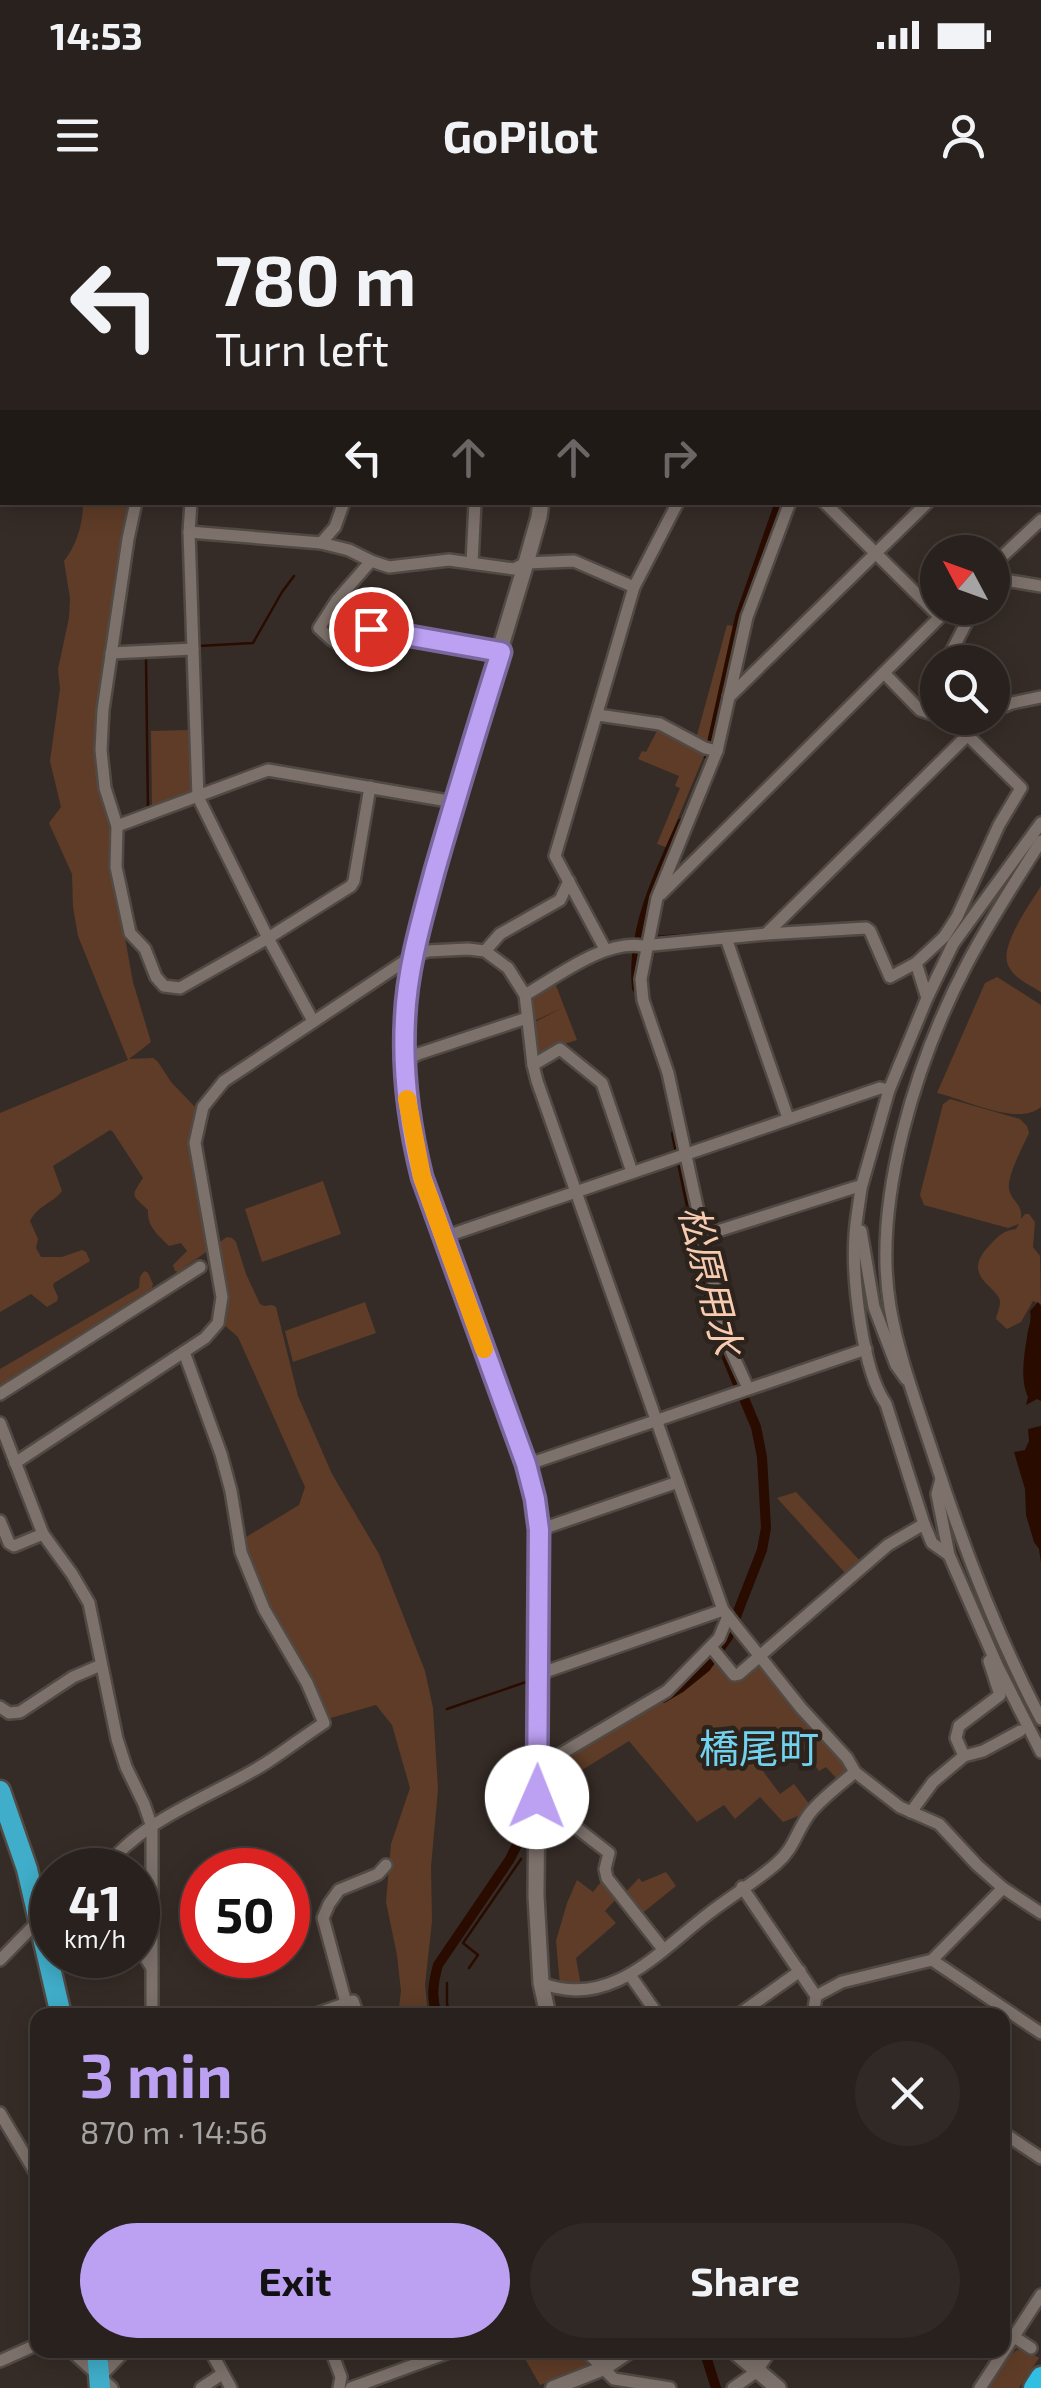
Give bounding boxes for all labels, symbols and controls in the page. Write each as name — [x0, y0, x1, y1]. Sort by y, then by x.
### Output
text: 14:53 — [50, 12, 143, 58]
icon: menu — [50, 108, 105, 163]
text: GoPilot — [443, 108, 598, 162]
icon: person — [936, 108, 991, 163]
text: 780 m — [215, 236, 417, 320]
icon: left — [50, 240, 180, 370]
text: Turn left — [215, 321, 389, 375]
icon: left — [336, 430, 391, 485]
icon: ahead — [441, 430, 496, 485]
icon: ahead — [546, 430, 601, 485]
icon: right — [651, 430, 706, 485]
north arrow — [920, 535, 1010, 625]
map controls — [920, 535, 1010, 735]
pin — [329, 587, 414, 672]
icon: arrive — [344, 602, 399, 657]
button: search — [920, 645, 1010, 735]
water label: 松原用水 — [671, 1200, 754, 1363]
district label: 橋尾町 — [699, 1723, 819, 1771]
position arrow — [485, 1745, 589, 1849]
speed limit sign: 50 — [180, 1848, 310, 1978]
text: 41 — [68, 1871, 122, 1931]
text: km/h — [64, 1923, 126, 1953]
text: 3 min — [80, 2038, 232, 2110]
button: close — [855, 2041, 960, 2146]
text: 870 m · 14:56 — [80, 2112, 268, 2150]
button: Exit — [80, 2223, 510, 2338]
button: Share — [530, 2223, 960, 2338]

